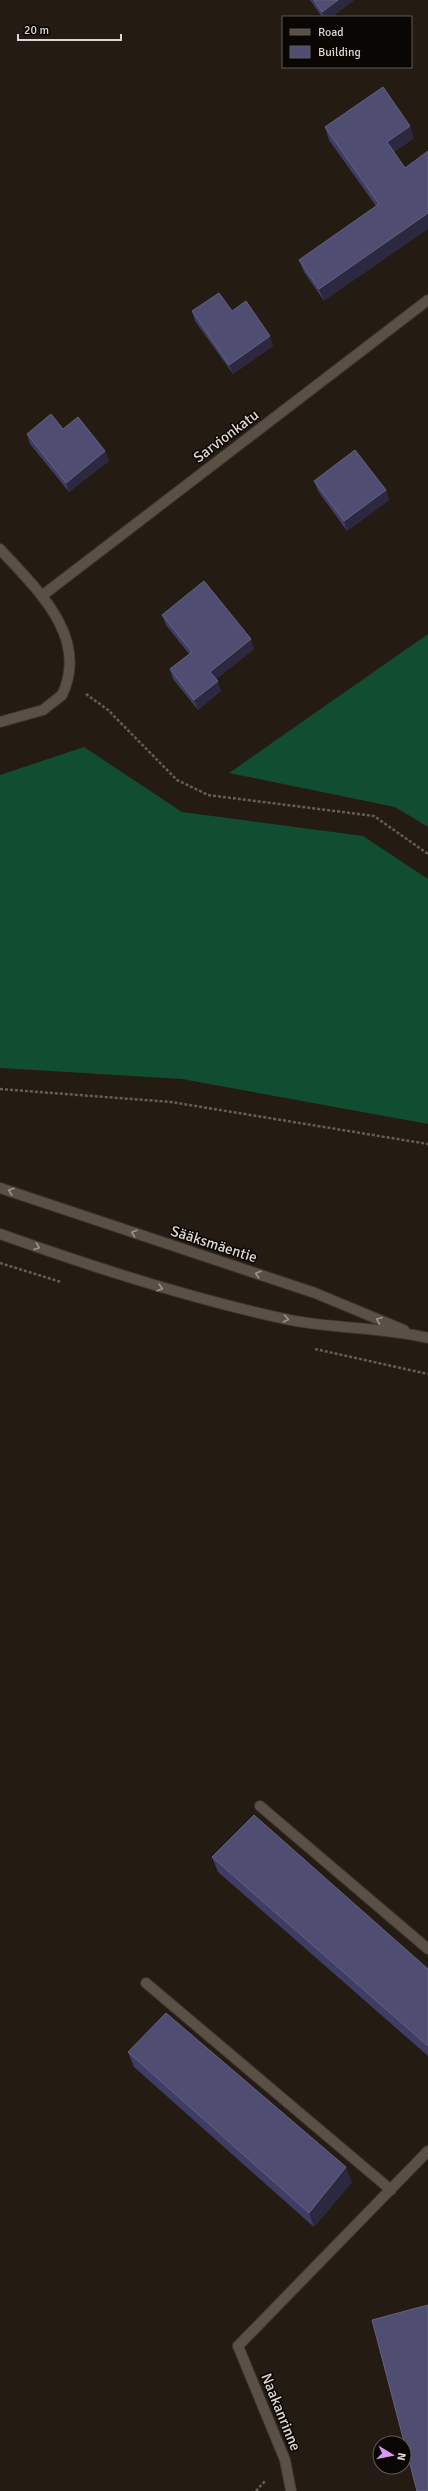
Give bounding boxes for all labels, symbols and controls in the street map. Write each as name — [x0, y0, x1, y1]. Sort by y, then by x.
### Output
scale bar — [18, 16, 121, 42]
legend — [282, 16, 412, 68]
text: 20 m — [24, 23, 49, 38]
text: Road — [318, 25, 344, 40]
text: Building — [318, 45, 361, 60]
street label: Sarvionkatu — [190, 406, 262, 466]
one-way arrow — [8, 1188, 15, 1196]
street label: Sääksmäentie — [169, 1222, 259, 1266]
one-way arrow — [131, 1229, 138, 1238]
one-way arrow — [33, 1243, 40, 1251]
one-way arrow — [254, 1270, 261, 1279]
one-way arrow — [157, 1283, 164, 1292]
one-way arrow — [283, 1314, 290, 1322]
one-way arrow — [376, 1317, 384, 1325]
street label: Naakanrinne — [257, 2370, 305, 2454]
north arrow — [372, 2435, 412, 2475]
text: N — [394, 2452, 408, 2462]

